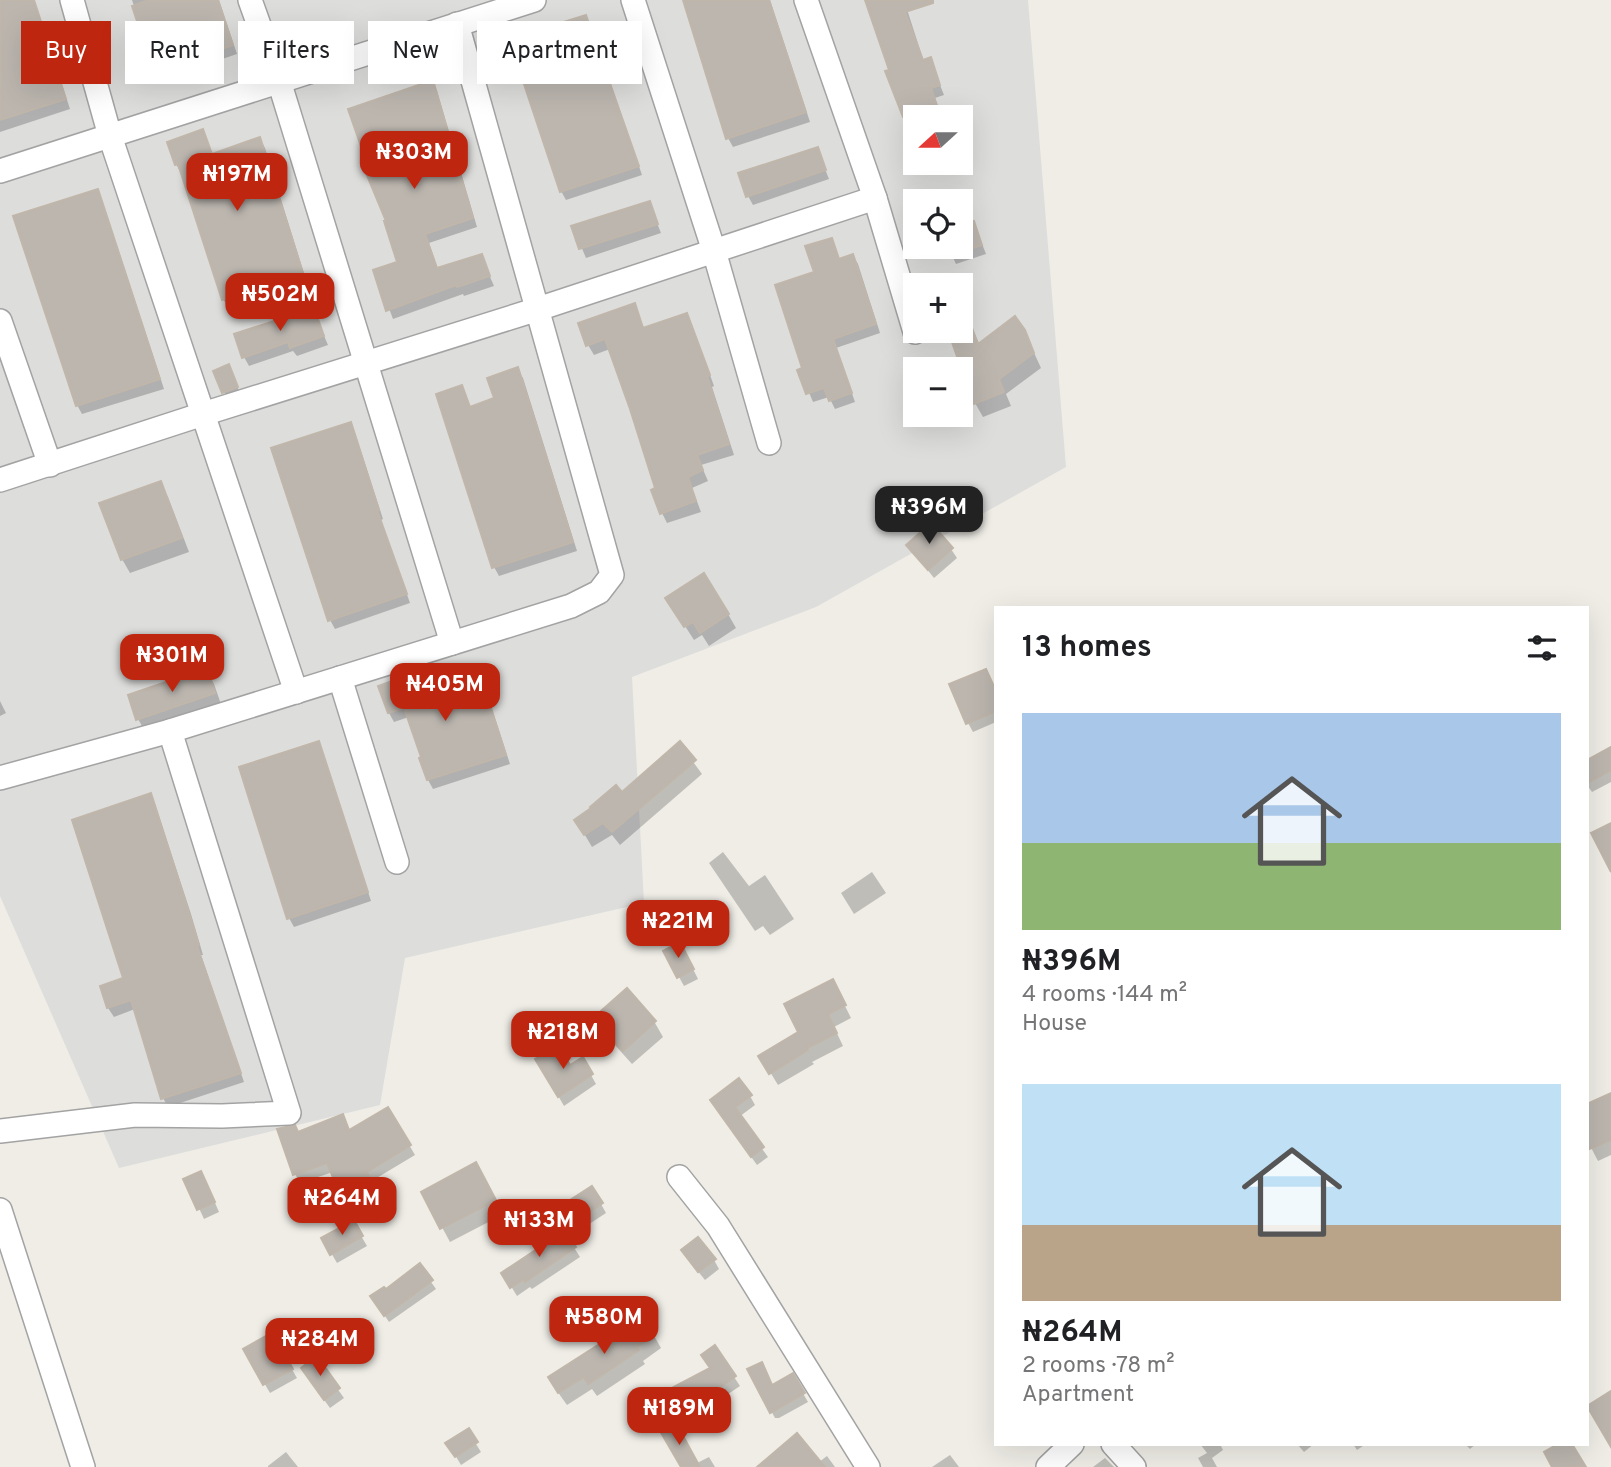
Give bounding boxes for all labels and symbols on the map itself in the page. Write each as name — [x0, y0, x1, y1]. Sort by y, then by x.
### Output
north arrow — [903, 105, 973, 175]
pin: ₦303M — [365, 132, 463, 191]
pin: ₦197M — [188, 154, 286, 213]
pin: ₦502M — [231, 274, 329, 333]
pin: ₦396M — [880, 486, 978, 546]
pin: ₦301M — [123, 634, 221, 694]
pin: ₦405M — [396, 664, 494, 723]
pin: ₦221M — [629, 900, 727, 960]
pin: ₦218M — [514, 1012, 612, 1071]
pin: ₦264M — [293, 1178, 391, 1237]
pin: ₦133M — [490, 1200, 588, 1259]
pin: ₦580M — [555, 1296, 653, 1356]
pin: ₦284M — [271, 1318, 369, 1378]
pin: ₦189M — [630, 1388, 728, 1447]

